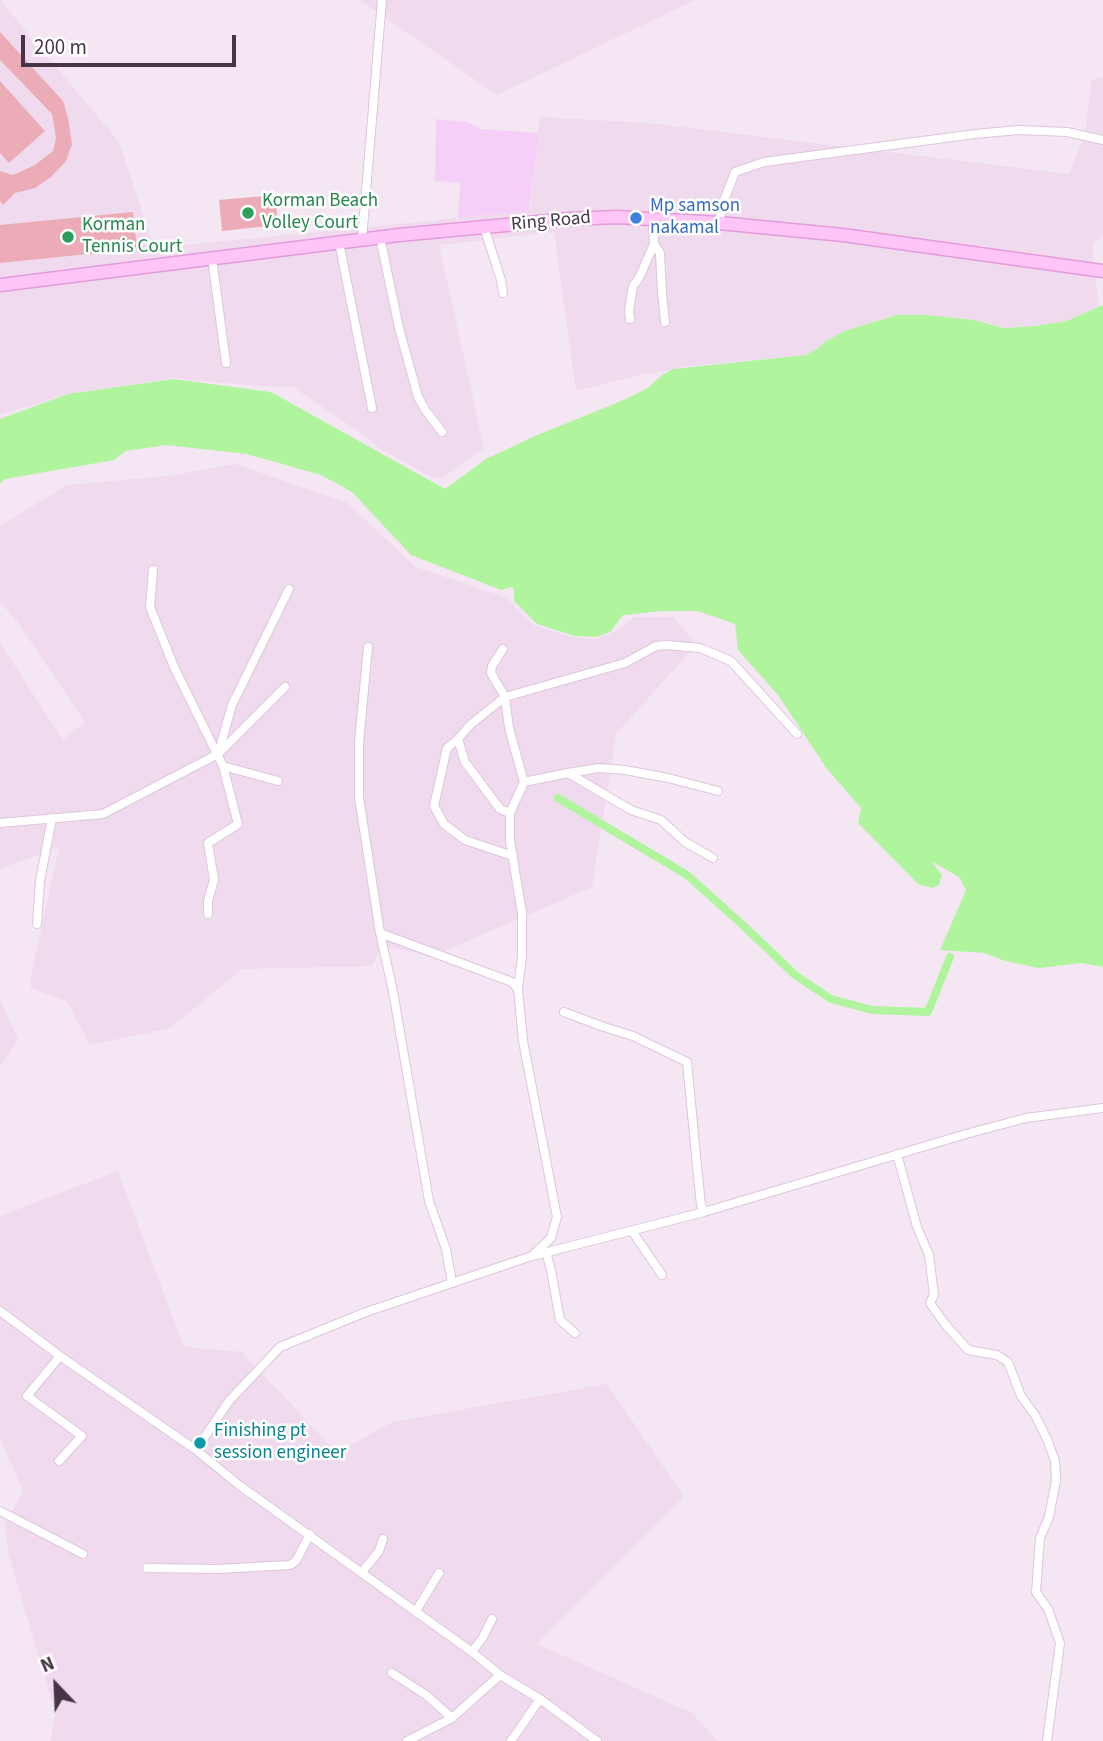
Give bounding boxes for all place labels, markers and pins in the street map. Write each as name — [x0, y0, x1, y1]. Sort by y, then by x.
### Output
place label: Korman Beach Volley Court — [262, 191, 378, 235]
place label: Mp samson nakamal — [650, 196, 740, 240]
marker: Korman Beach Volley Court — [240, 205, 256, 221]
marker: Mp samson nakamal — [628, 210, 644, 226]
place label: Korman Tennis Court — [82, 215, 182, 259]
marker: Korman Tennis Court — [60, 229, 76, 245]
place label: Finishing pt session engineer — [214, 1421, 346, 1465]
marker: Finishing pt session engineer — [192, 1435, 208, 1451]

